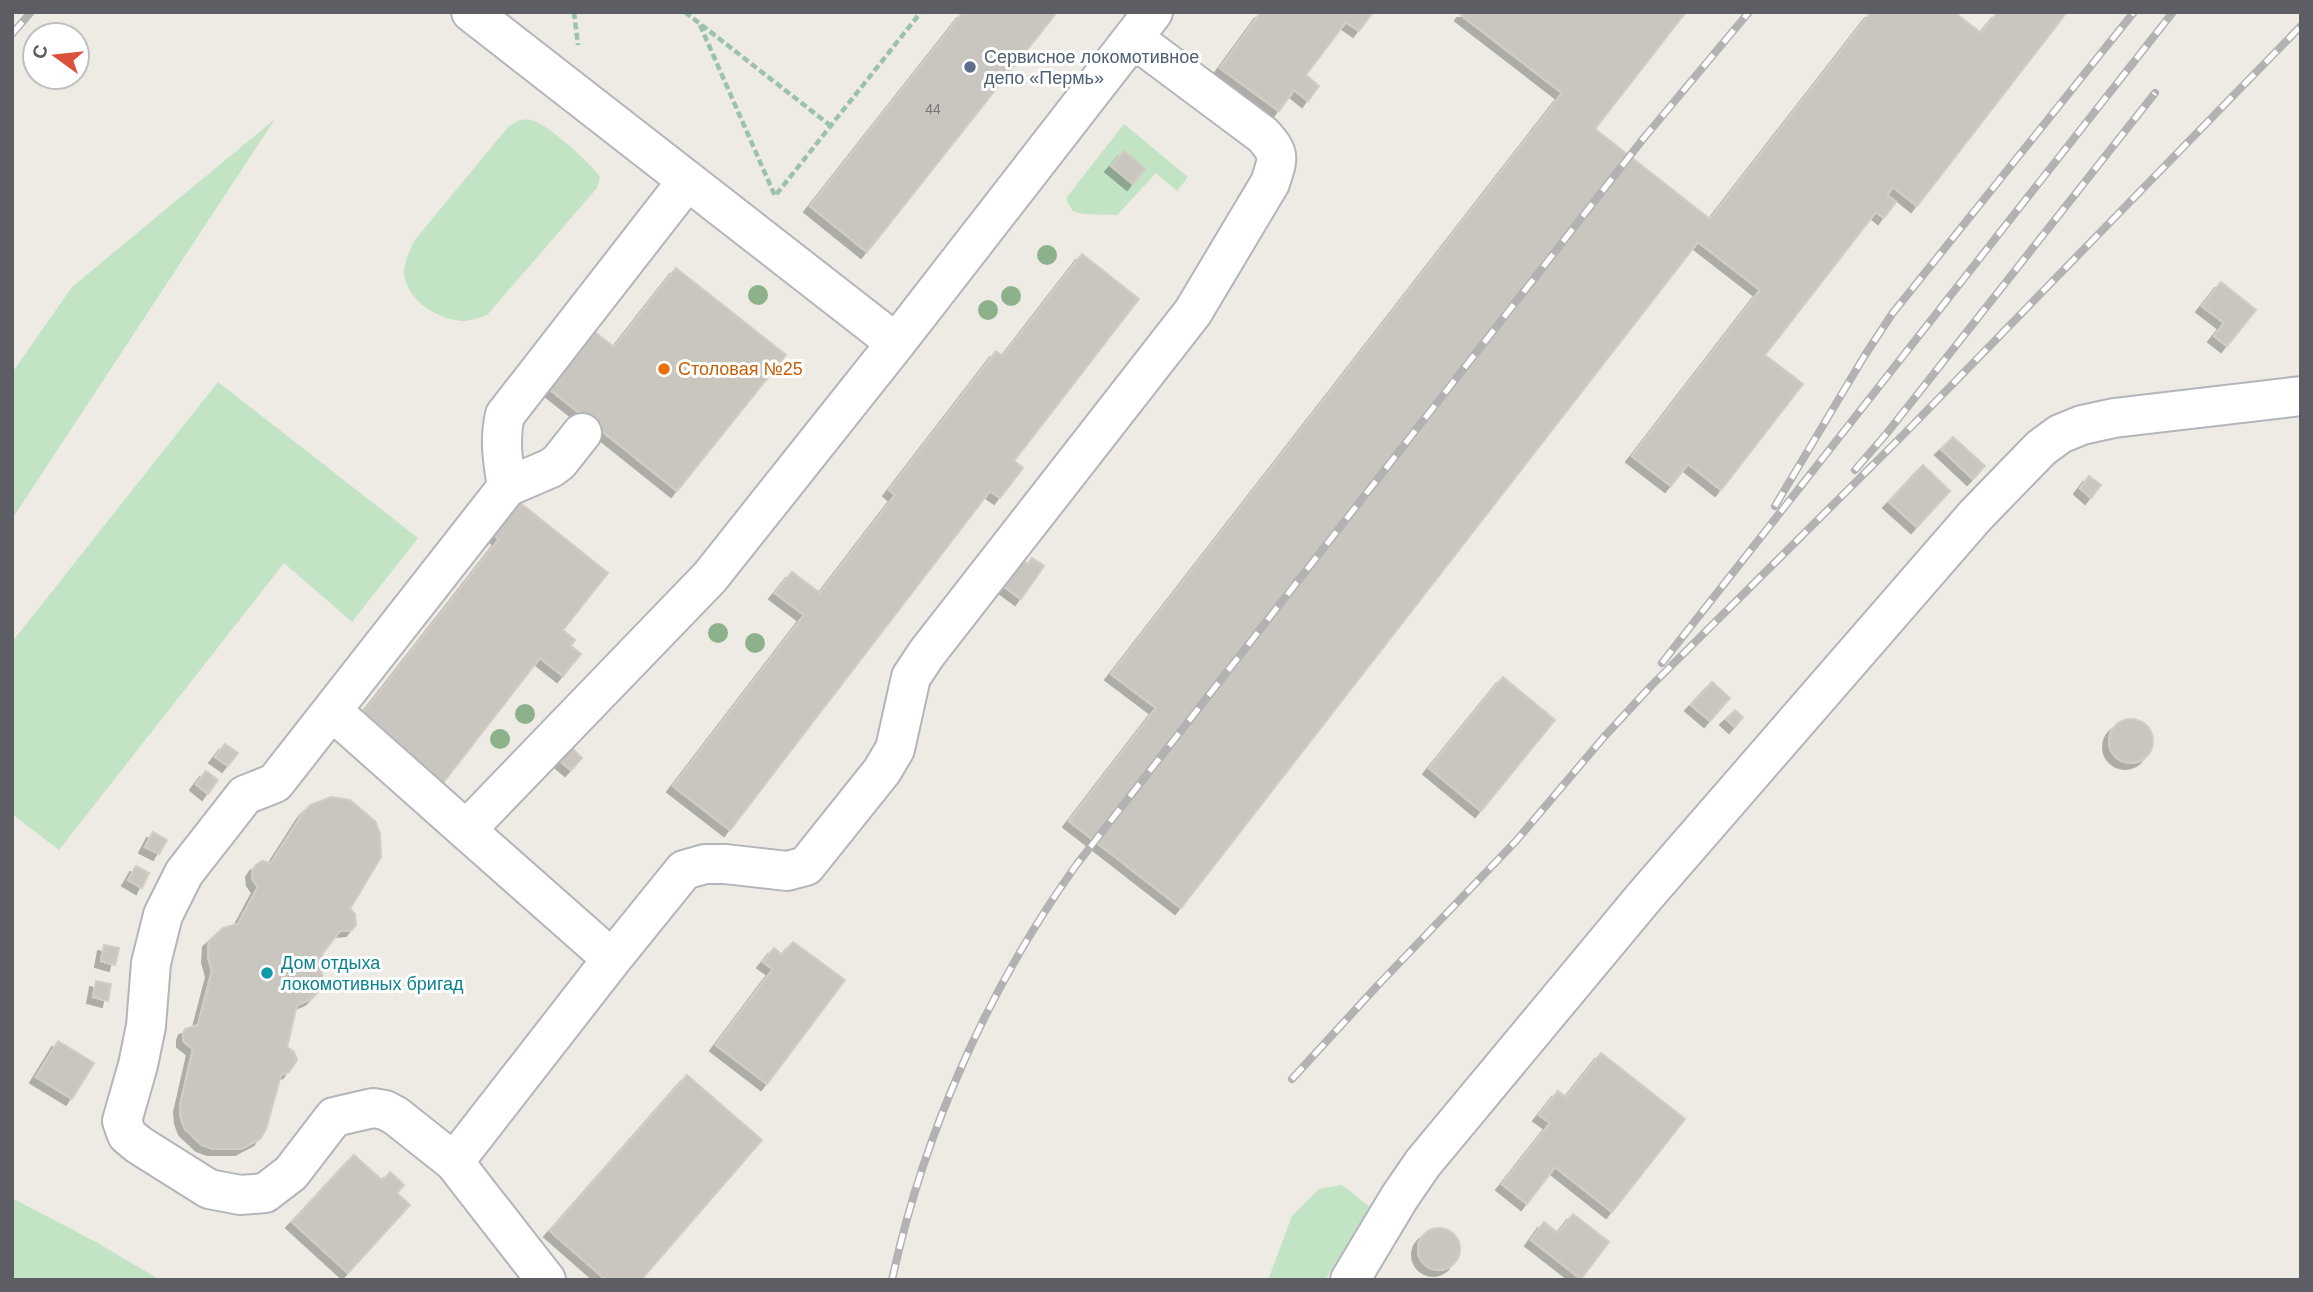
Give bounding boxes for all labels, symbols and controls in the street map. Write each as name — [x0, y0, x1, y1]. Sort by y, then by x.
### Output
north arrow — [21, 21, 91, 91]
text: С — [28, 42, 52, 61]
place label: Сервисное локомотивное депо «Пермь» — [984, 47, 1199, 88]
marker: Сервисное локомотивное депо «Пермь» — [962, 59, 978, 75]
house number: 44 — [925, 101, 941, 117]
place label: Столовая №25 — [678, 359, 803, 379]
marker: Столовая №25 — [656, 361, 672, 377]
place label: Дом отдыха локомотивных бригад — [281, 953, 464, 994]
marker: Дом отдыха локомотивных бригад — [259, 965, 275, 981]

